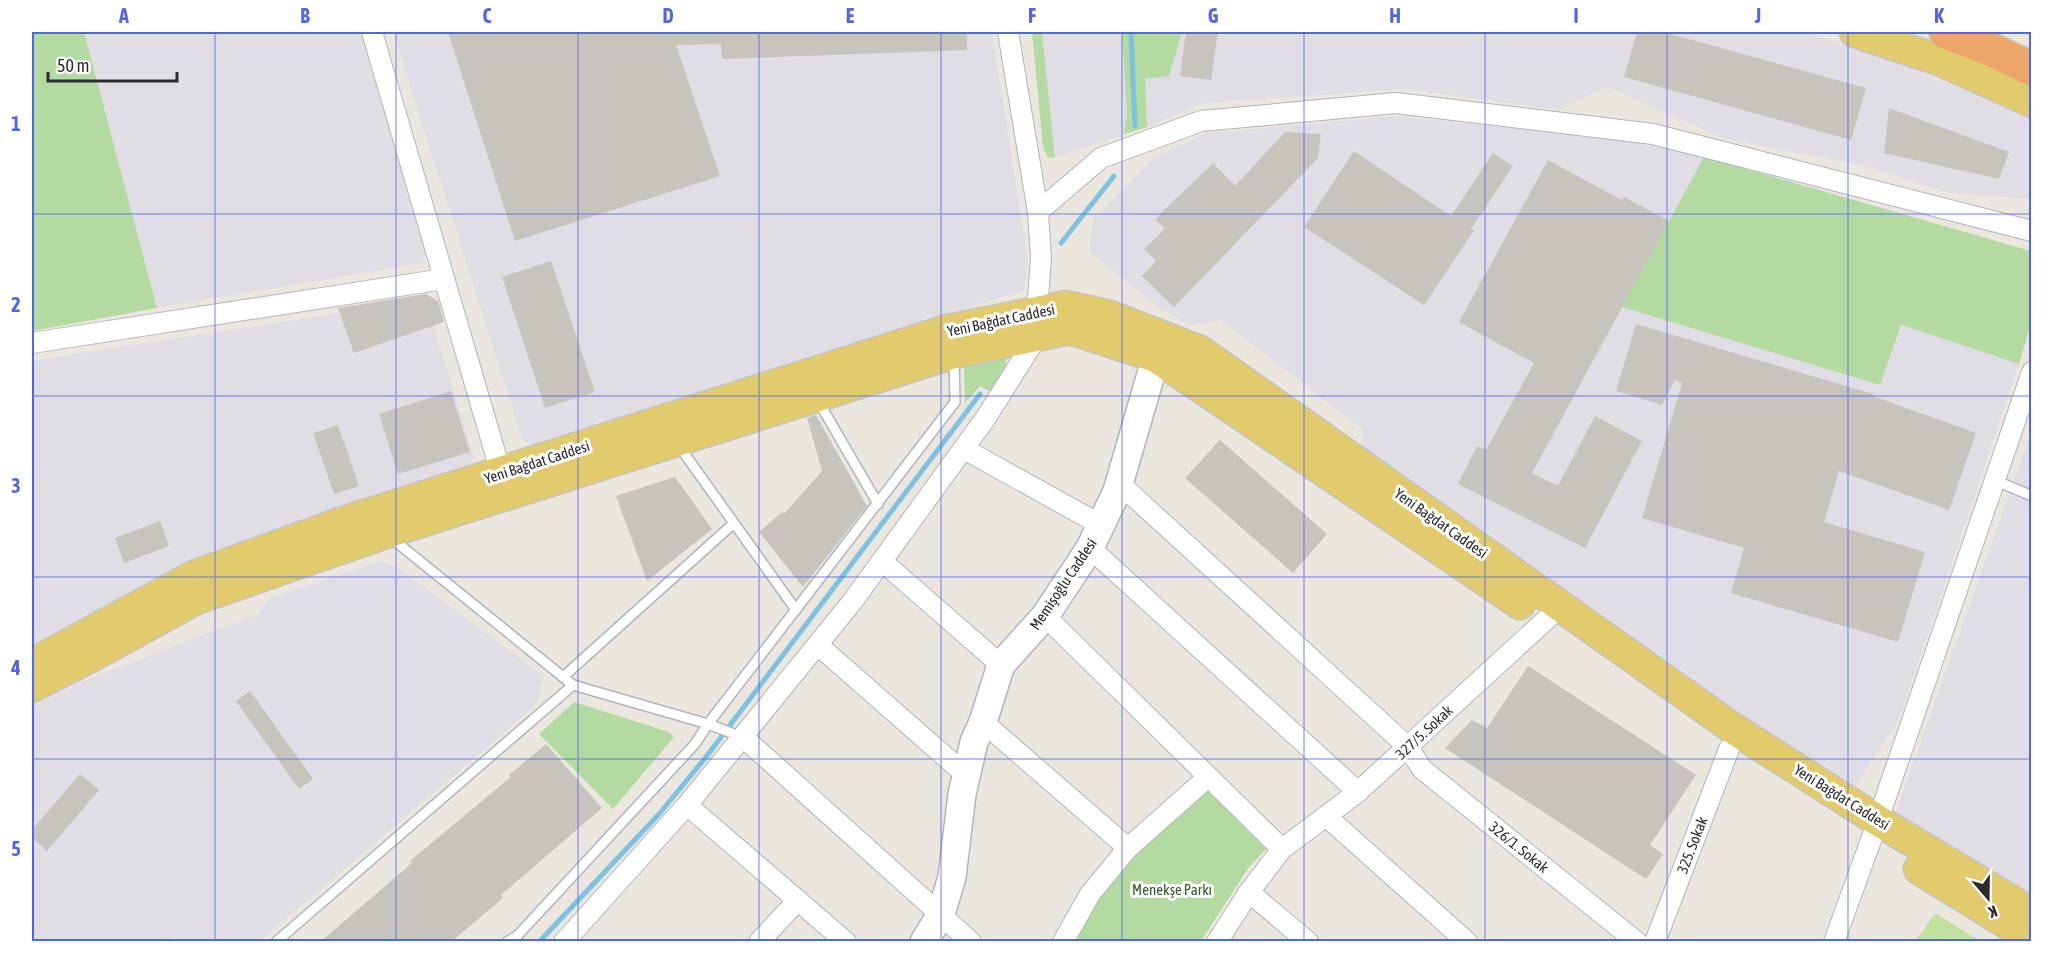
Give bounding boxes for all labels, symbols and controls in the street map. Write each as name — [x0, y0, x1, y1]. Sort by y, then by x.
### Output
text: A — [118, 4, 129, 27]
text: B — [300, 4, 310, 27]
text: C — [483, 4, 492, 27]
text: D — [662, 4, 674, 27]
text: E — [846, 4, 855, 27]
text: F — [1028, 4, 1036, 27]
text: G — [1208, 4, 1219, 27]
text: H — [1389, 4, 1401, 27]
text: I — [1573, 4, 1579, 27]
text: J — [1754, 4, 1761, 27]
text: K — [1934, 4, 1944, 27]
scale bar — [48, 45, 177, 83]
text: 50 m — [57, 55, 89, 76]
text: 1 — [11, 112, 21, 135]
text: 2 — [11, 293, 21, 316]
street label: Yeni Bağdat Caddesi — [946, 300, 1056, 340]
street label: Yeni Bağdat Caddesi — [482, 437, 592, 487]
text: 3 — [11, 474, 21, 497]
street label: Yeni Bağdat Caddesi — [1391, 485, 1491, 561]
street label: Memişoğlu Caddesi — [1026, 535, 1100, 633]
text: 4 — [10, 656, 21, 679]
street label: 327/5. Sokak — [1392, 701, 1456, 763]
street label: Yeni Bağdat Caddesi — [1791, 761, 1893, 833]
street label: 325. Sokak — [1673, 814, 1711, 876]
street label: 326/1. Sokak — [1486, 818, 1552, 876]
text: 5 — [11, 837, 21, 860]
north arrow — [1958, 868, 2018, 928]
park label: Menekşe Parkı — [1132, 881, 1212, 898]
text: K — [1986, 902, 2000, 922]

